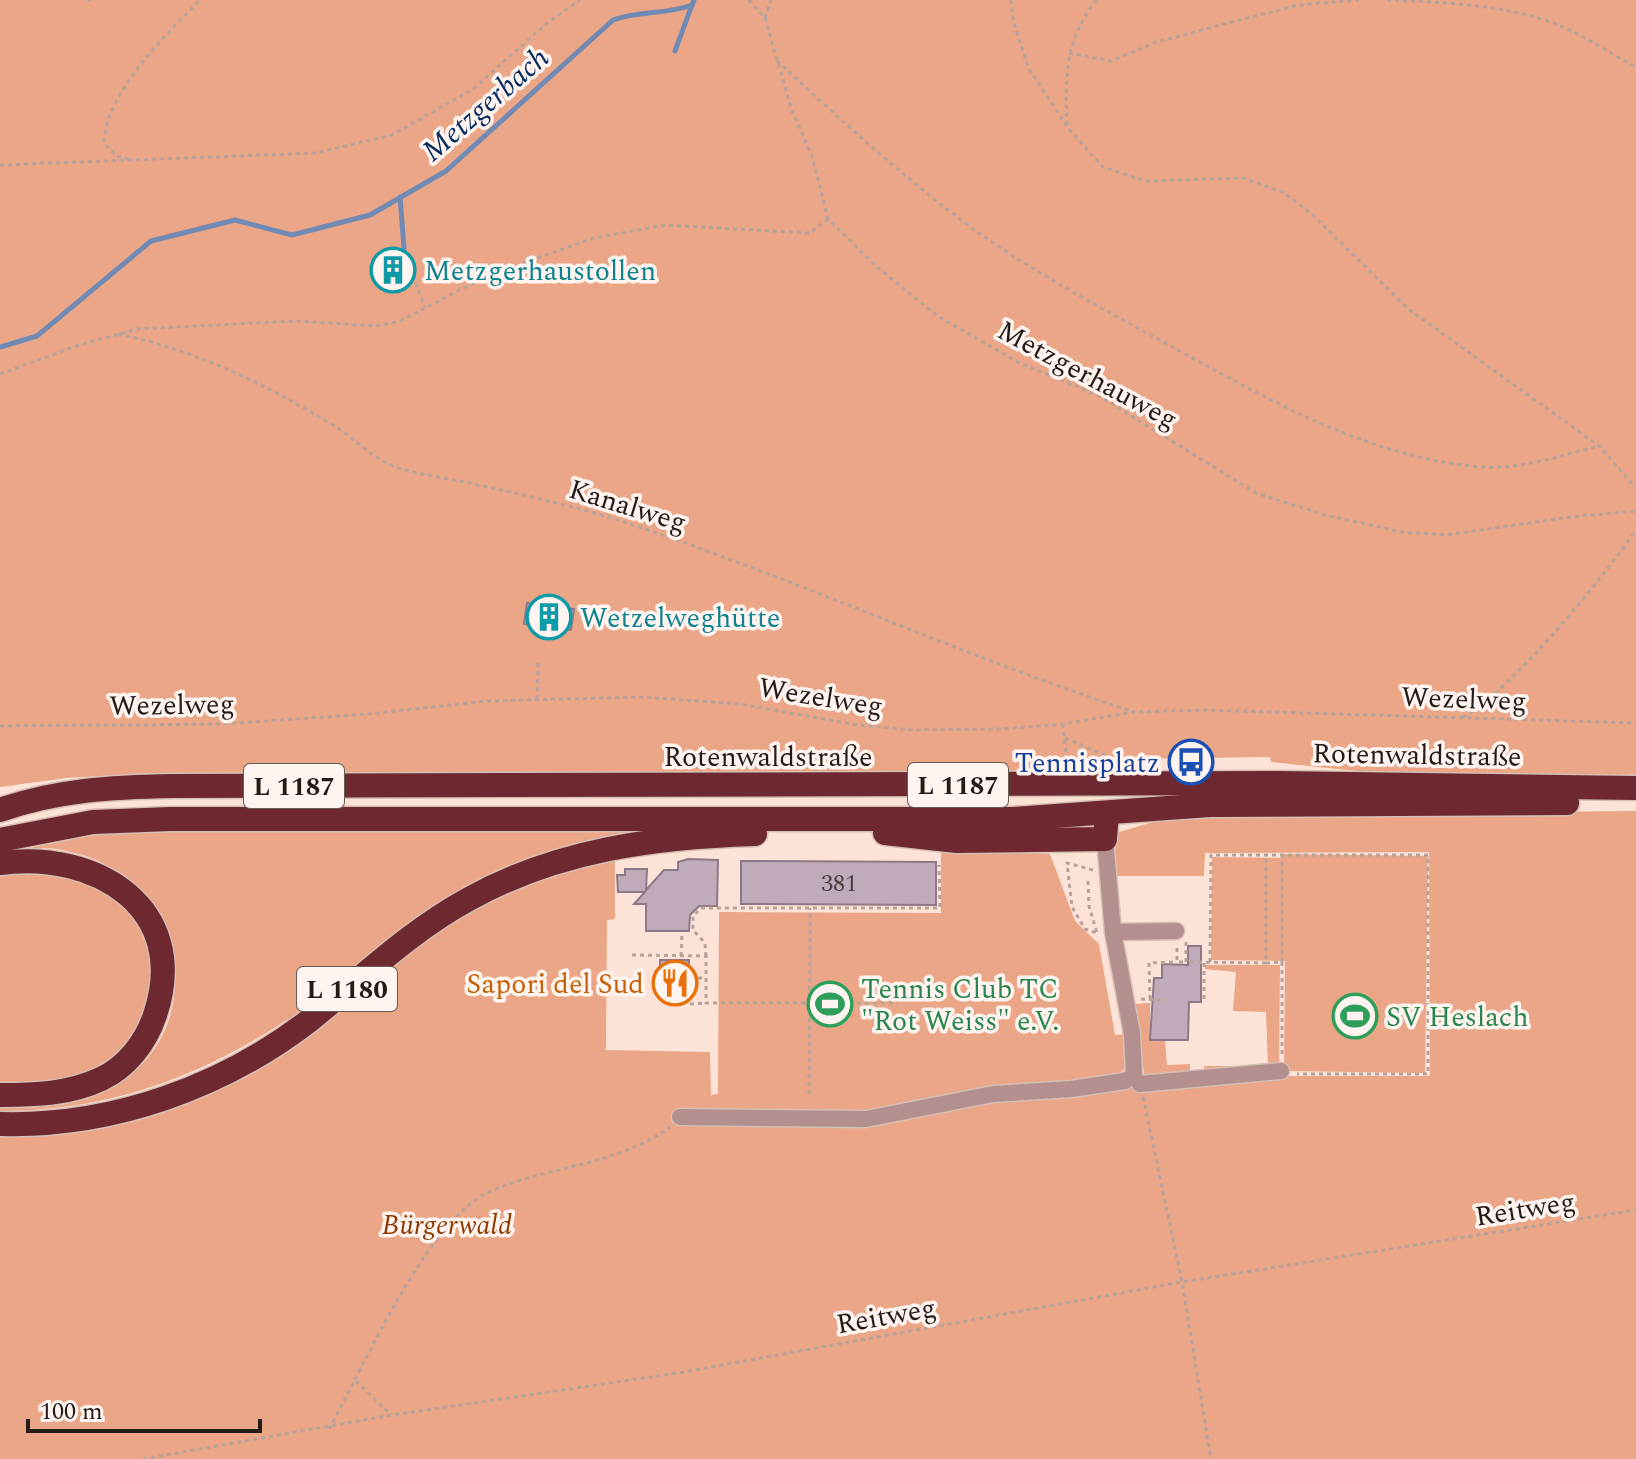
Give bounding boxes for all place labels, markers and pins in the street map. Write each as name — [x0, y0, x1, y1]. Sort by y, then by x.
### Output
building icon: Metzgerhaustollen — [369, 246, 417, 294]
place label: Metzgerhaustollen — [424, 250, 656, 293]
building icon: Wetzelweghütte — [525, 593, 573, 641]
place label: Wetzelweghütte — [580, 597, 780, 640]
bus stop icon: Tennisplatz — [1167, 738, 1215, 786]
place label: Tennisplatz — [1014, 742, 1160, 785]
restaurant icon: Sapori del Sud — [651, 959, 699, 1007]
place label: Sapori del Sud — [466, 963, 644, 1006]
place label: Tennis Club TC "Rot Weiss" e.V. — [861, 968, 1059, 1043]
sports icon: Tennis Club TC "Rot Weiss" e.V. — [806, 980, 854, 1028]
sports icon: SV Heslach — [1331, 992, 1379, 1040]
place label: SV Heslach — [1386, 996, 1529, 1039]

